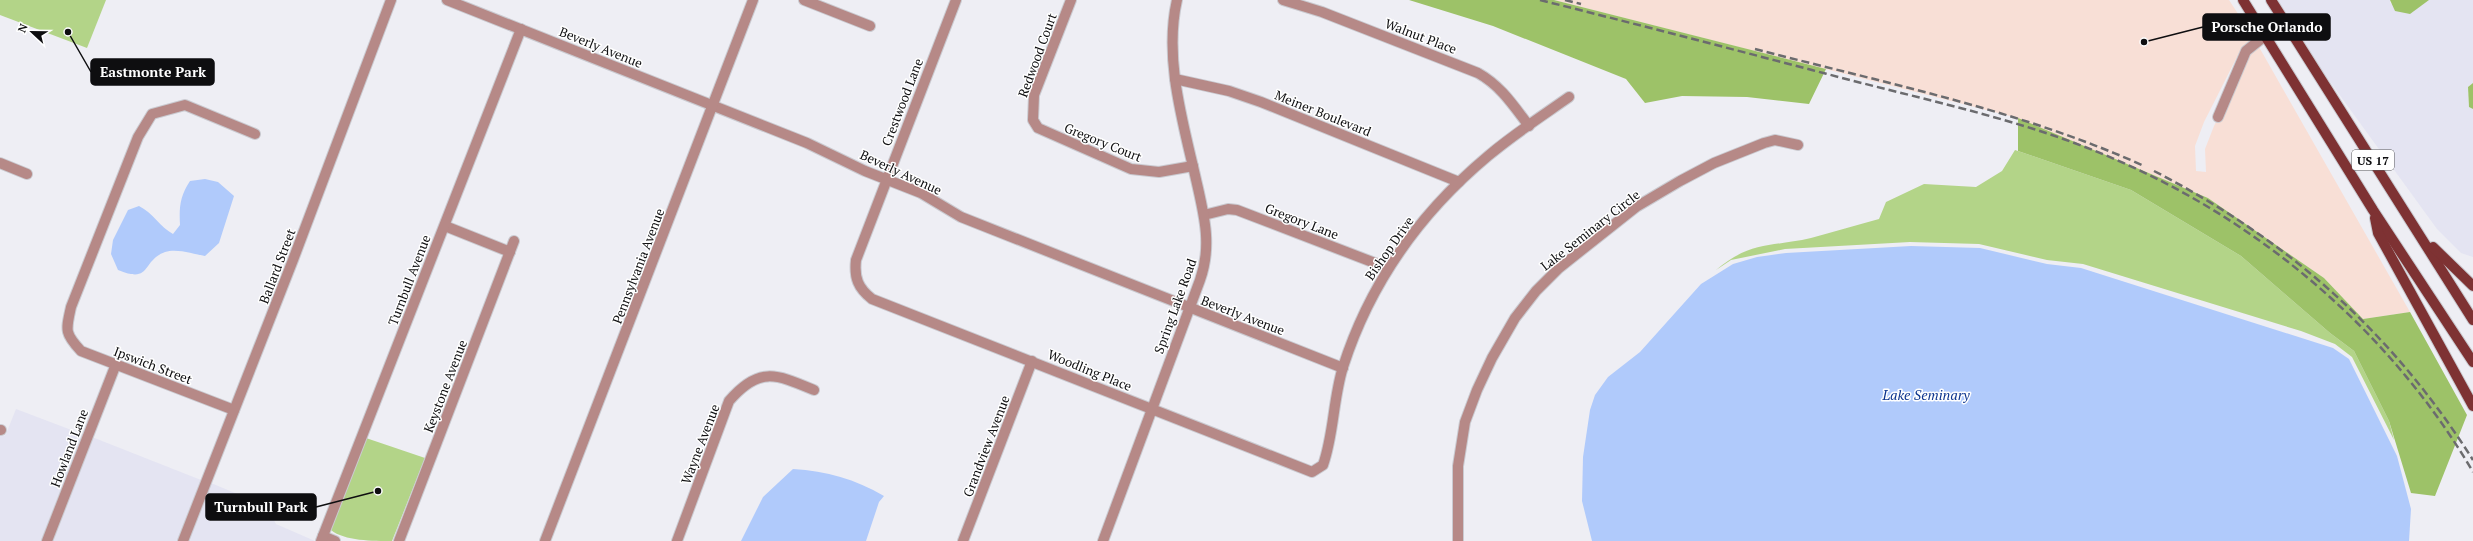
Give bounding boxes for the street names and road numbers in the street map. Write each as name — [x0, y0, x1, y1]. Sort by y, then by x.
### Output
street label: Redwood Court — [1013, 10, 1061, 100]
street label: Walnut Place — [1383, 14, 1459, 58]
street label: Beverly Avenue — [557, 22, 645, 72]
street label: Crestwood Lane — [877, 56, 927, 148]
street label: Meiner Boulevard — [1272, 85, 1374, 141]
street label: Gregory Court — [1062, 118, 1145, 166]
street label: Beverly Avenue — [857, 145, 945, 199]
road number: US 17 — [2352, 150, 2394, 170]
street label: Lake Seminary Circle — [1537, 185, 1643, 275]
street label: Gregory Lane — [1263, 199, 1341, 243]
street label: Pennsylvania Avenue — [608, 206, 668, 326]
street label: Bishop Drive — [1360, 213, 1418, 283]
street label: Ballard Street — [254, 226, 300, 306]
street label: Turnbull Avenue — [383, 232, 435, 328]
street label: Spring Lake Road — [1149, 256, 1201, 356]
street label: Beverly Avenue — [1199, 291, 1287, 339]
street label: Keystone Avenue — [419, 337, 471, 435]
street label: Ipswich Street — [111, 342, 195, 388]
street label: Woodling Place — [1045, 345, 1135, 395]
street label: Grandview Avenue — [958, 393, 1014, 499]
street label: Wayne Avenue — [677, 401, 723, 487]
street label: Howland Lane — [46, 406, 92, 490]

